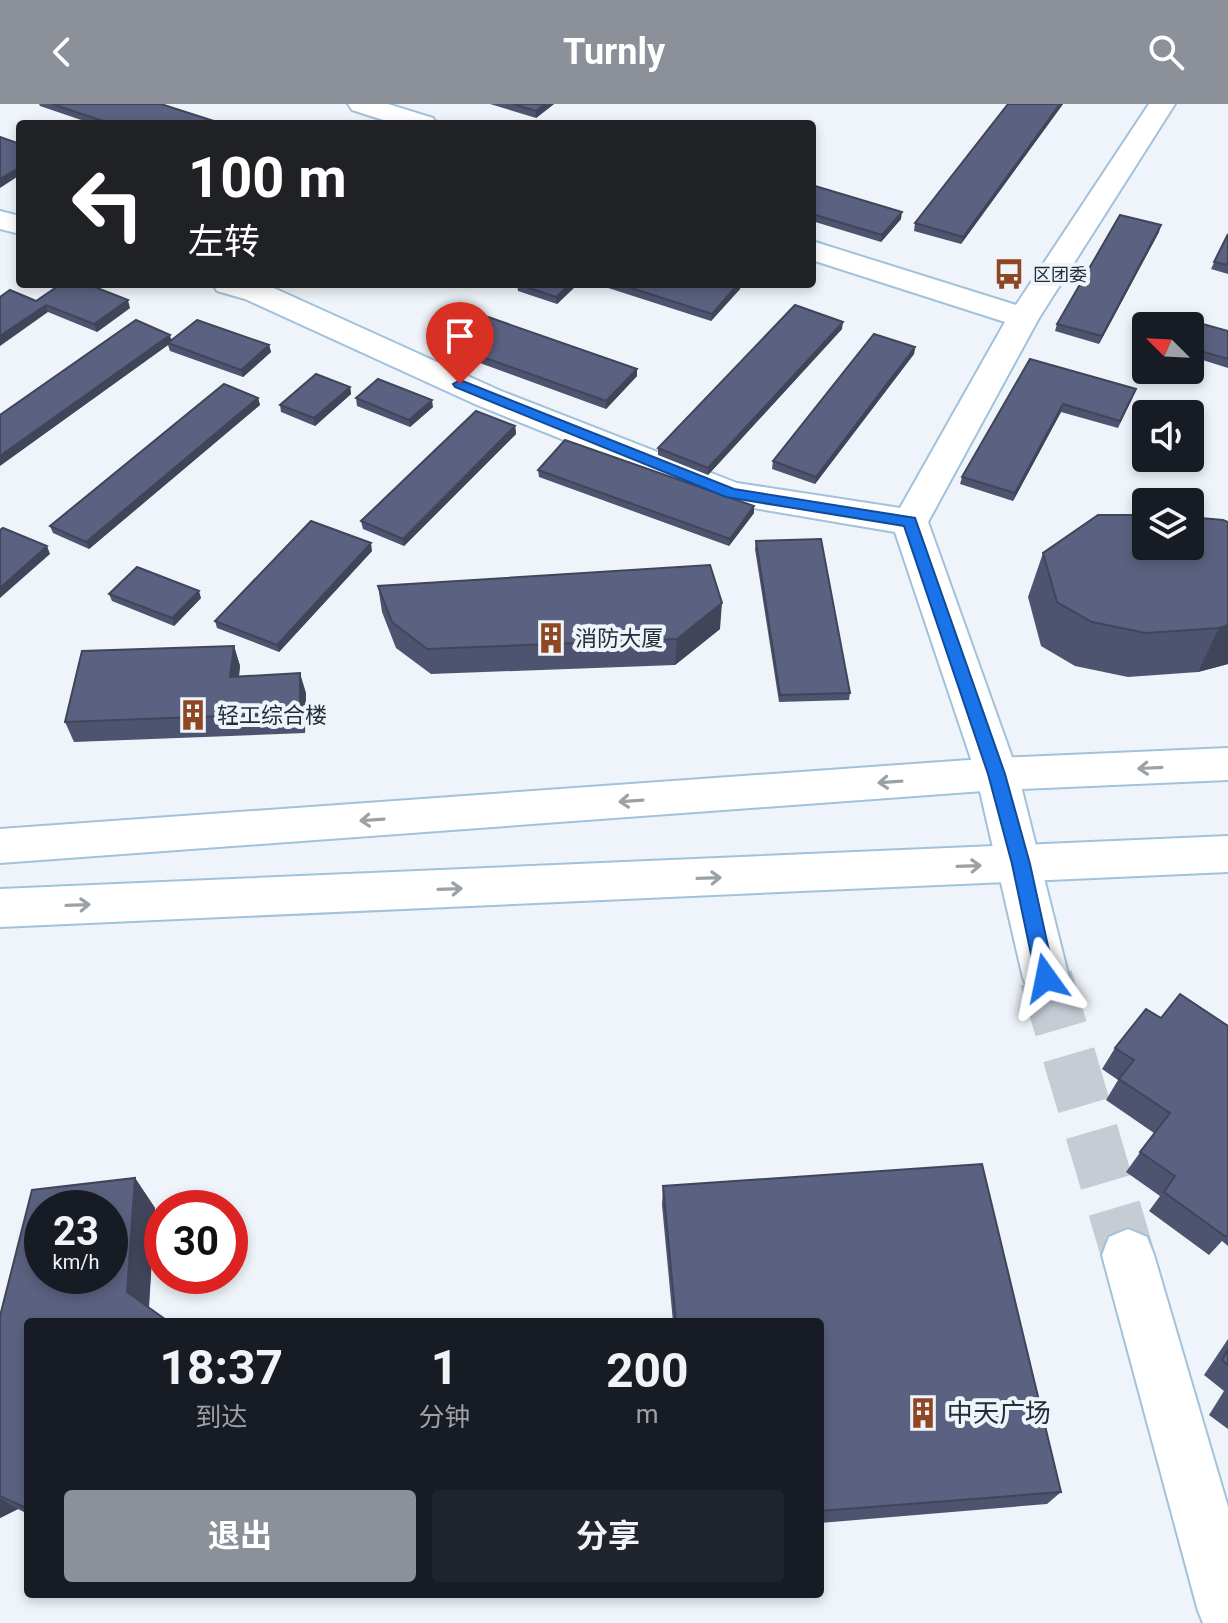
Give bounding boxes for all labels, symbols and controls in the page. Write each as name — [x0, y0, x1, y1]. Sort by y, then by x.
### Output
icon: back — [40, 30, 84, 74]
icon: search — [1144, 30, 1188, 74]
text: Turnly — [563, 31, 665, 73]
text: 100 m — [188, 145, 347, 211]
icon: left — [56, 152, 160, 256]
text: 左转 — [188, 221, 260, 263]
bus stop icon: 区团委 — [992, 257, 1026, 291]
place label: 区团委 — [1033, 264, 1087, 285]
pin — [426, 302, 494, 384]
north arrow — [1132, 312, 1204, 384]
map controls — [1132, 312, 1204, 560]
icon: arrive — [438, 314, 482, 358]
button: sound — [1132, 400, 1204, 472]
button: layers — [1132, 488, 1204, 560]
building icon: 消防大厦 — [534, 621, 568, 655]
place label: 消防大厦 — [575, 626, 663, 651]
building icon: 轻工综合楼 — [176, 698, 210, 732]
place label: 轻工综合楼 — [217, 703, 327, 728]
one-way arrow — [1137, 761, 1164, 776]
one-way arrow — [878, 775, 904, 790]
one-way arrow — [618, 794, 645, 809]
one-way arrow — [359, 812, 386, 827]
one-way arrow — [955, 859, 982, 874]
one-way arrow — [695, 870, 722, 885]
one-way arrow — [436, 881, 463, 896]
one-way arrow — [64, 897, 91, 912]
position arrow — [1004, 936, 1088, 1020]
speed limit sign: 30 — [144, 1190, 248, 1294]
text: 23 — [53, 1208, 99, 1255]
text: km/h — [53, 1250, 99, 1274]
text: 18:37 — [159, 1339, 283, 1396]
text: 1 — [431, 1339, 458, 1396]
text: 200 — [606, 1342, 689, 1399]
building icon: 中天广场 — [906, 1396, 940, 1430]
place label: 中天广场 — [947, 1398, 1051, 1428]
text: m — [636, 1399, 659, 1429]
text: 到达 — [195, 1402, 247, 1432]
text: 分钟 — [419, 1402, 471, 1432]
button: 退出 — [64, 1490, 416, 1582]
button: 分享 — [432, 1490, 784, 1582]

